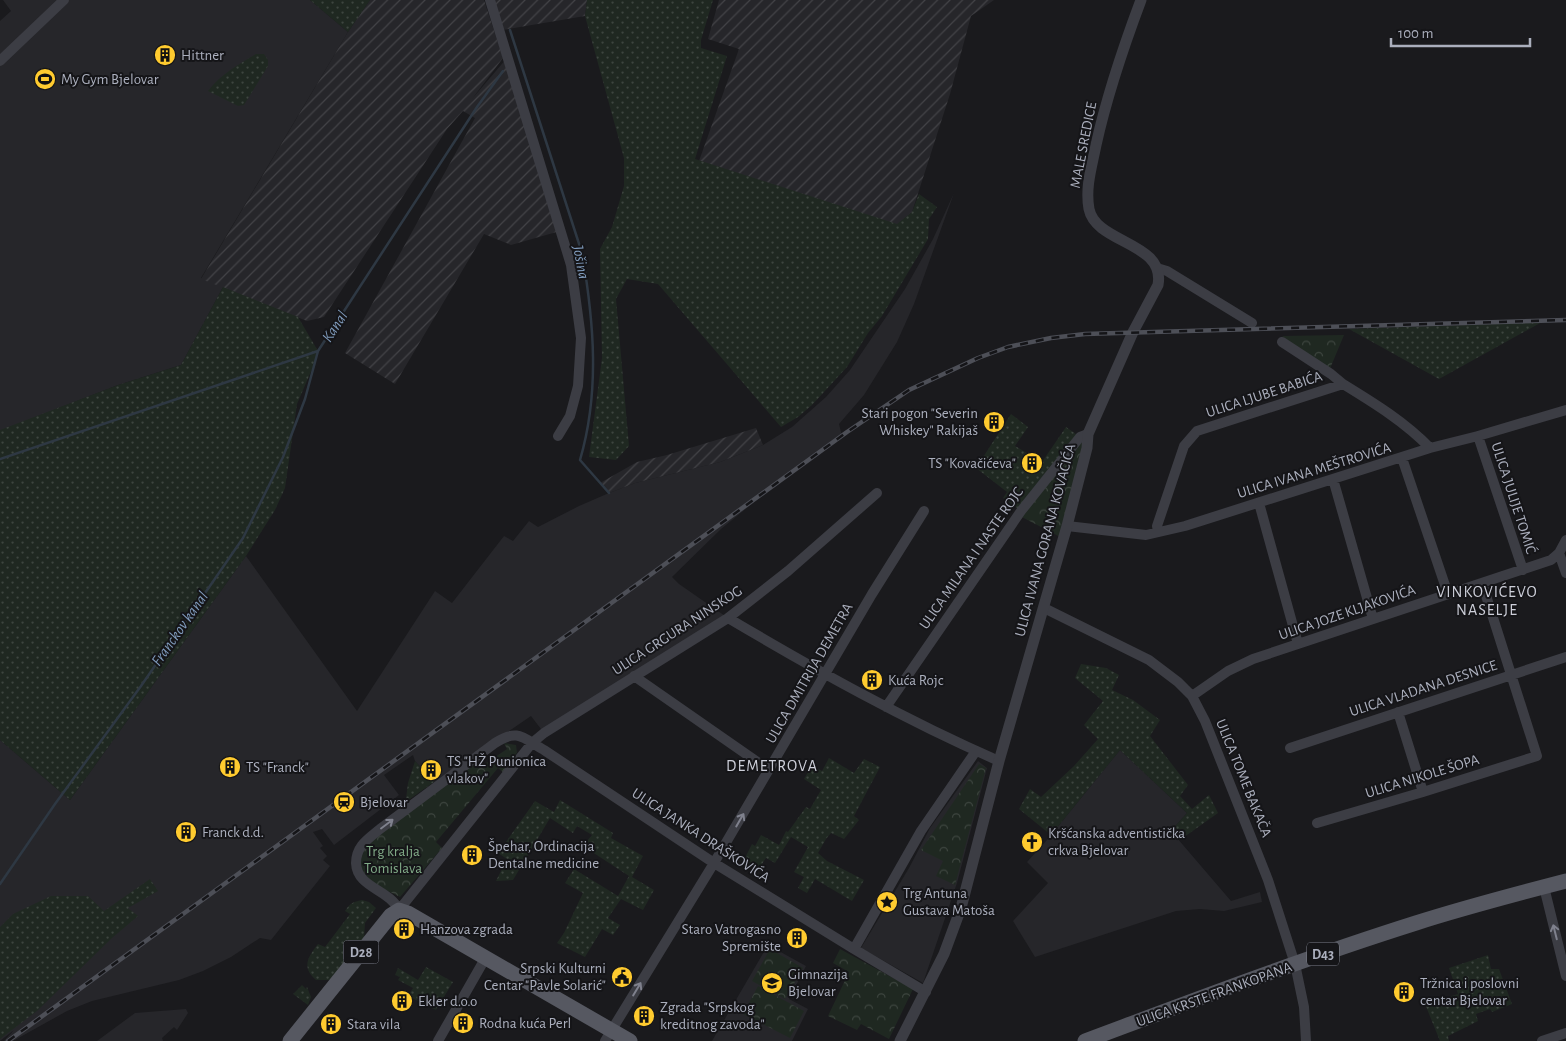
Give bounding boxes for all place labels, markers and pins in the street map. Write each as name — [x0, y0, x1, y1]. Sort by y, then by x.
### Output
building icon: Hittner — [153, 43, 177, 67]
place label: Hittner — [181, 48, 224, 63]
sports icon: My Gym Bjelovar — [33, 67, 57, 91]
place label: My Gym Bjelovar — [61, 72, 159, 87]
place label: Stari pogon "Severin Whiskey" Rakijaš — [862, 406, 978, 438]
building icon: Stari pogon "Severin Whiskey" Rakijaš — [982, 410, 1006, 434]
building icon: TS "Kovačićeva" — [1020, 451, 1044, 475]
place label: TS "Kovačićeva" — [928, 456, 1016, 471]
building icon: Kuća Rojc — [860, 668, 884, 692]
place label: Kuća Rojc — [888, 673, 944, 688]
place label: TS "HŽ Punionica vlakov" — [447, 753, 546, 786]
building icon: TS "Franck" — [218, 755, 242, 779]
building icon: TS "HŽ Punionica vlakov" — [419, 758, 443, 782]
place label: TS "Franck" — [246, 760, 309, 775]
station icon: Bjelovar — [332, 790, 356, 814]
place label: Bjelovar — [360, 795, 408, 810]
building icon: Franck d.d. — [174, 820, 198, 844]
place label: Franck d.d. — [202, 825, 264, 840]
place label: Kršćanska adventistička crkva Bjelovar — [1048, 826, 1185, 858]
church icon: Kršćanska adventistička crkva Bjelovar — [1020, 830, 1044, 854]
place label: Špehar, Ordinacija Dentalne medicine — [488, 838, 599, 871]
building icon: Špehar, Ordinacija Dentalne medicine — [460, 843, 484, 867]
place label: Trg Antuna Gustava Matoša — [903, 886, 995, 918]
place icon: Trg Antuna Gustava Matoša — [875, 890, 899, 914]
building icon: Hanzova zgrada — [392, 917, 416, 941]
place label: Hanzova zgrada — [420, 922, 513, 937]
place label: Staro Vatrogasno Spremište — [681, 922, 781, 954]
building icon: Staro Vatrogasno Spremište — [785, 926, 809, 950]
place label: Srpski Kulturni Centar "Pavle Solarić" — [484, 961, 606, 993]
public building icon: Srpski Kulturni Centar "Pavle Solarić" — [610, 965, 634, 989]
place label: Gimnazija Bjelovar — [788, 967, 848, 999]
school or university icon: Gimnazija Bjelovar — [760, 971, 784, 995]
place label: Tržnica i poslovni centar Bjelovar — [1420, 976, 1519, 1008]
building icon: Tržnica i poslovni centar Bjelovar — [1392, 980, 1416, 1004]
building icon: Ekler d.o.o — [390, 989, 414, 1013]
place label: Ekler d.o.o — [418, 994, 477, 1009]
place label: Zgrada "Srpskog kreditnog zavoda" — [660, 1000, 765, 1032]
building icon: Zgrada "Srpskog kreditnog zavoda" — [632, 1004, 656, 1028]
building icon: Rodna kuća Perl — [451, 1011, 475, 1035]
building icon: Stara vila — [319, 1012, 343, 1036]
place label: Rodna kuća Perl — [479, 1016, 571, 1031]
place label: Stara vila — [347, 1017, 400, 1032]

